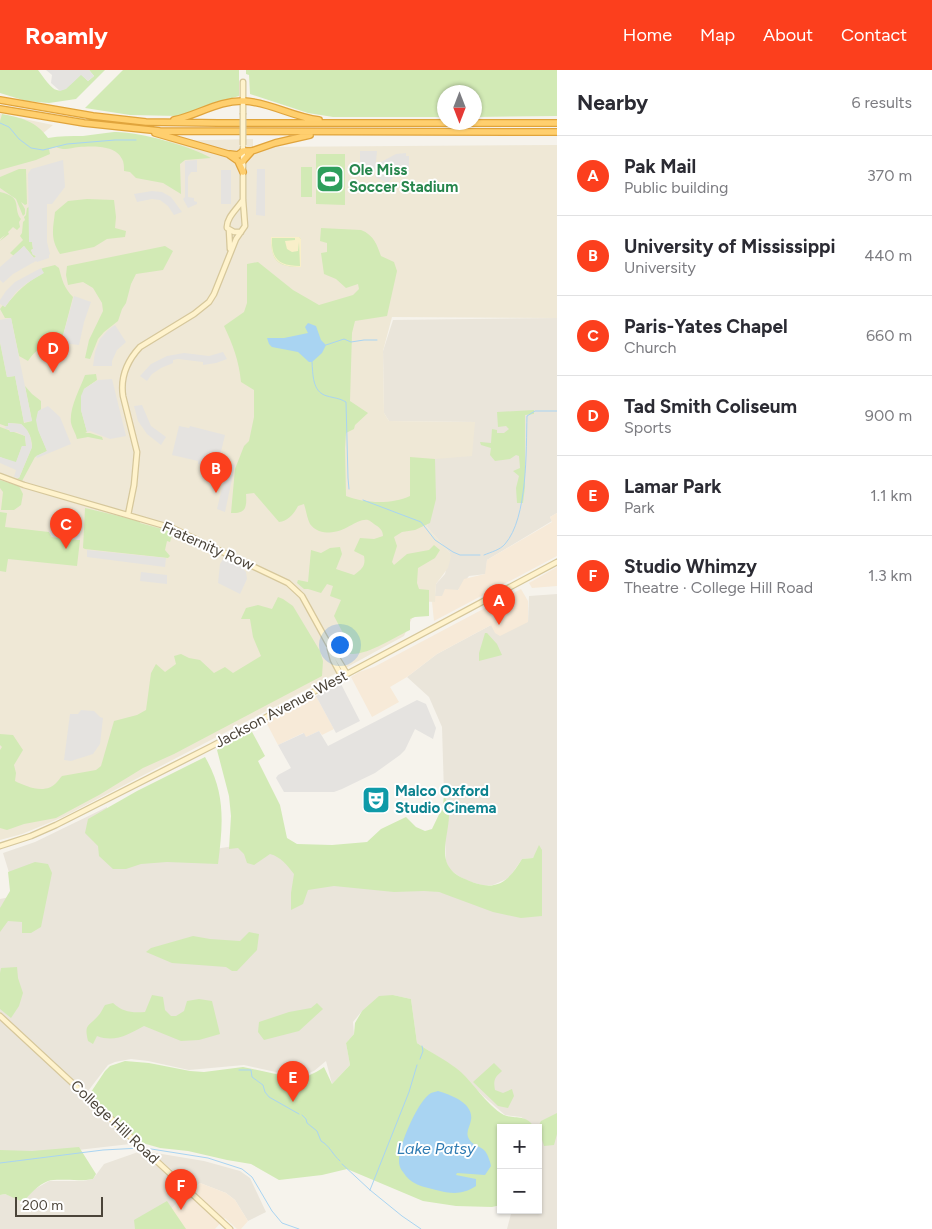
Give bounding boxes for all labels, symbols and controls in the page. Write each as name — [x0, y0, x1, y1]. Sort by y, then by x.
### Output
text: Roamly — [25, 21, 108, 50]
text: Home — [623, 24, 672, 46]
text: Map — [700, 24, 735, 46]
text: About — [763, 24, 813, 46]
text: Contact — [841, 24, 907, 46]
north arrow — [437, 85, 482, 130]
text: Nearby — [577, 90, 648, 115]
text: 6 results — [851, 93, 912, 112]
text: Pak Mail — [624, 155, 696, 178]
place label: Ole Miss Soccer Stadium — [349, 161, 458, 196]
sports icon: Ole Miss Soccer Stadium — [315, 164, 345, 194]
text: A — [587, 166, 599, 185]
text: 370 m — [867, 166, 912, 185]
text: Public building — [624, 178, 728, 197]
text: University of Mississippi — [624, 235, 836, 258]
text: B — [588, 246, 598, 265]
text: 440 m — [864, 246, 912, 265]
text: University — [624, 258, 696, 277]
text: Paris-Yates Chapel — [624, 315, 788, 338]
text: C — [587, 326, 599, 345]
text: 660 m — [866, 326, 912, 345]
pin: D — [37, 332, 69, 373]
text: Church — [624, 338, 676, 357]
text: Tad Smith Coliseum — [624, 395, 797, 418]
text: D — [587, 406, 599, 425]
text: 900 m — [865, 406, 912, 425]
text: Sports — [624, 418, 671, 437]
pin: B — [200, 452, 232, 493]
text: Lamar Park — [624, 475, 722, 498]
text: E — [588, 486, 598, 505]
text: 1.1 km — [870, 486, 912, 505]
text: Park — [624, 498, 654, 517]
pin: C — [50, 508, 82, 549]
street label: Fraternity Row — [159, 518, 257, 574]
text: Studio Whimzy — [624, 555, 757, 578]
text: F — [589, 566, 597, 585]
text: 1.3 km — [868, 566, 912, 585]
text: Theatre · College Hill Road — [624, 578, 813, 597]
pin: A — [483, 584, 515, 625]
your location — [327, 632, 353, 658]
street label: Jackson Avenue West — [212, 666, 351, 752]
place label: Malco Oxford Studio Cinema — [395, 782, 497, 817]
theatre icon: Malco Oxford Studio Cinema — [361, 785, 391, 815]
pin: E — [277, 1061, 309, 1102]
street label: College Hill Road — [67, 1076, 163, 1168]
map controls — [497, 1124, 542, 1214]
button: + — [497, 1124, 542, 1169]
water label: Lake Patsy — [397, 1139, 476, 1158]
pin: F — [165, 1169, 197, 1210]
button: − — [497, 1169, 542, 1214]
scale bar — [15, 1194, 102, 1217]
text: 200 m — [22, 1197, 63, 1214]

